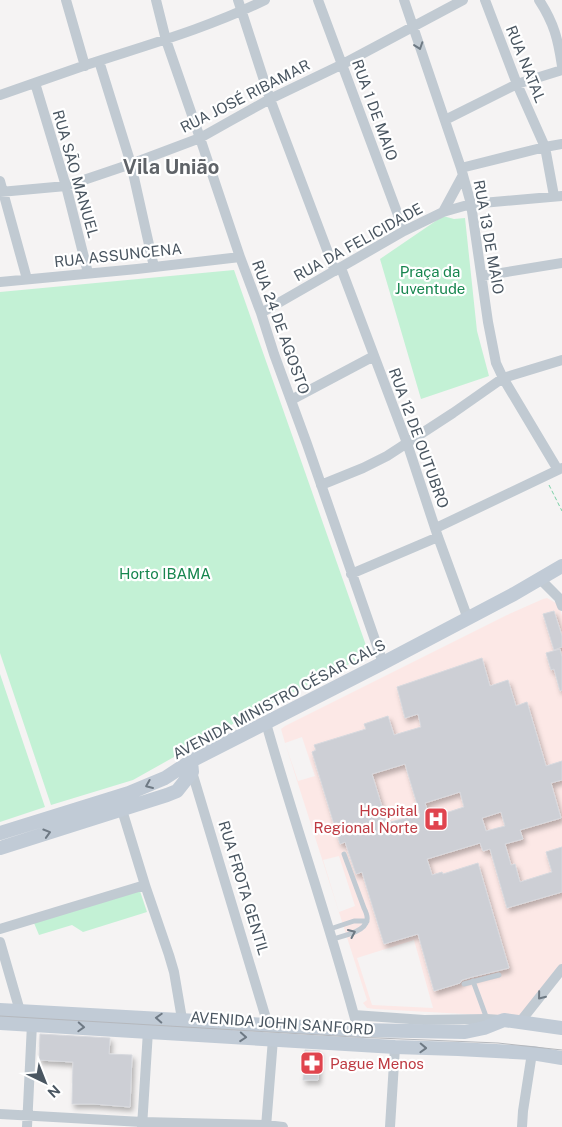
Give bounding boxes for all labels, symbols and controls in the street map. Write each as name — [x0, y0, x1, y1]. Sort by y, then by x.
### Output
street label: RUA NATAL — [503, 23, 549, 105]
one-way arrow — [413, 42, 423, 50]
street label: RUA JOSÉ RIBAMAR — [177, 56, 313, 136]
street label: RUA 1 DE MAIO — [349, 57, 401, 163]
street label: RUA SÃO MANUEL — [50, 108, 102, 240]
district label: Vila União — [123, 155, 219, 179]
street label: RUA 13 DE MAIO — [471, 178, 507, 296]
street label: RUA DA FELICIDADE — [291, 200, 425, 284]
street label: RUA ASSUNCENA — [53, 240, 183, 270]
street label: RUA 24 DE AGOSTO — [249, 258, 313, 396]
park label: Praça da Juventude — [395, 263, 465, 297]
street label: RUA 12 DE OUTUBRO — [386, 366, 452, 510]
park label: Horto IBAMA — [119, 565, 211, 582]
street label: AVENIDA MINISTRO CÉSAR CALS — [170, 636, 388, 762]
one-way arrow — [145, 779, 154, 789]
place label: Hospital Regional Norte — [314, 802, 418, 836]
hospital icon: Hospital Regional Norte — [423, 806, 449, 832]
street label: RUA FROTA GENTIL — [215, 819, 273, 957]
one-way arrow — [42, 829, 50, 839]
one-way arrow — [346, 929, 355, 939]
one-way arrow — [538, 990, 547, 999]
street label: AVENIDA JOHN SANFORD — [190, 1008, 374, 1038]
one-way arrow — [154, 1013, 162, 1024]
one-way arrow — [77, 1022, 85, 1033]
one-way arrow — [239, 1031, 247, 1042]
one-way arrow — [419, 1043, 427, 1053]
pharmacy icon: Pague Menos — [299, 1050, 325, 1076]
place label: Pague Menos — [330, 1055, 424, 1072]
north arrow — [20, 1057, 70, 1107]
text: N — [44, 1082, 63, 1101]

